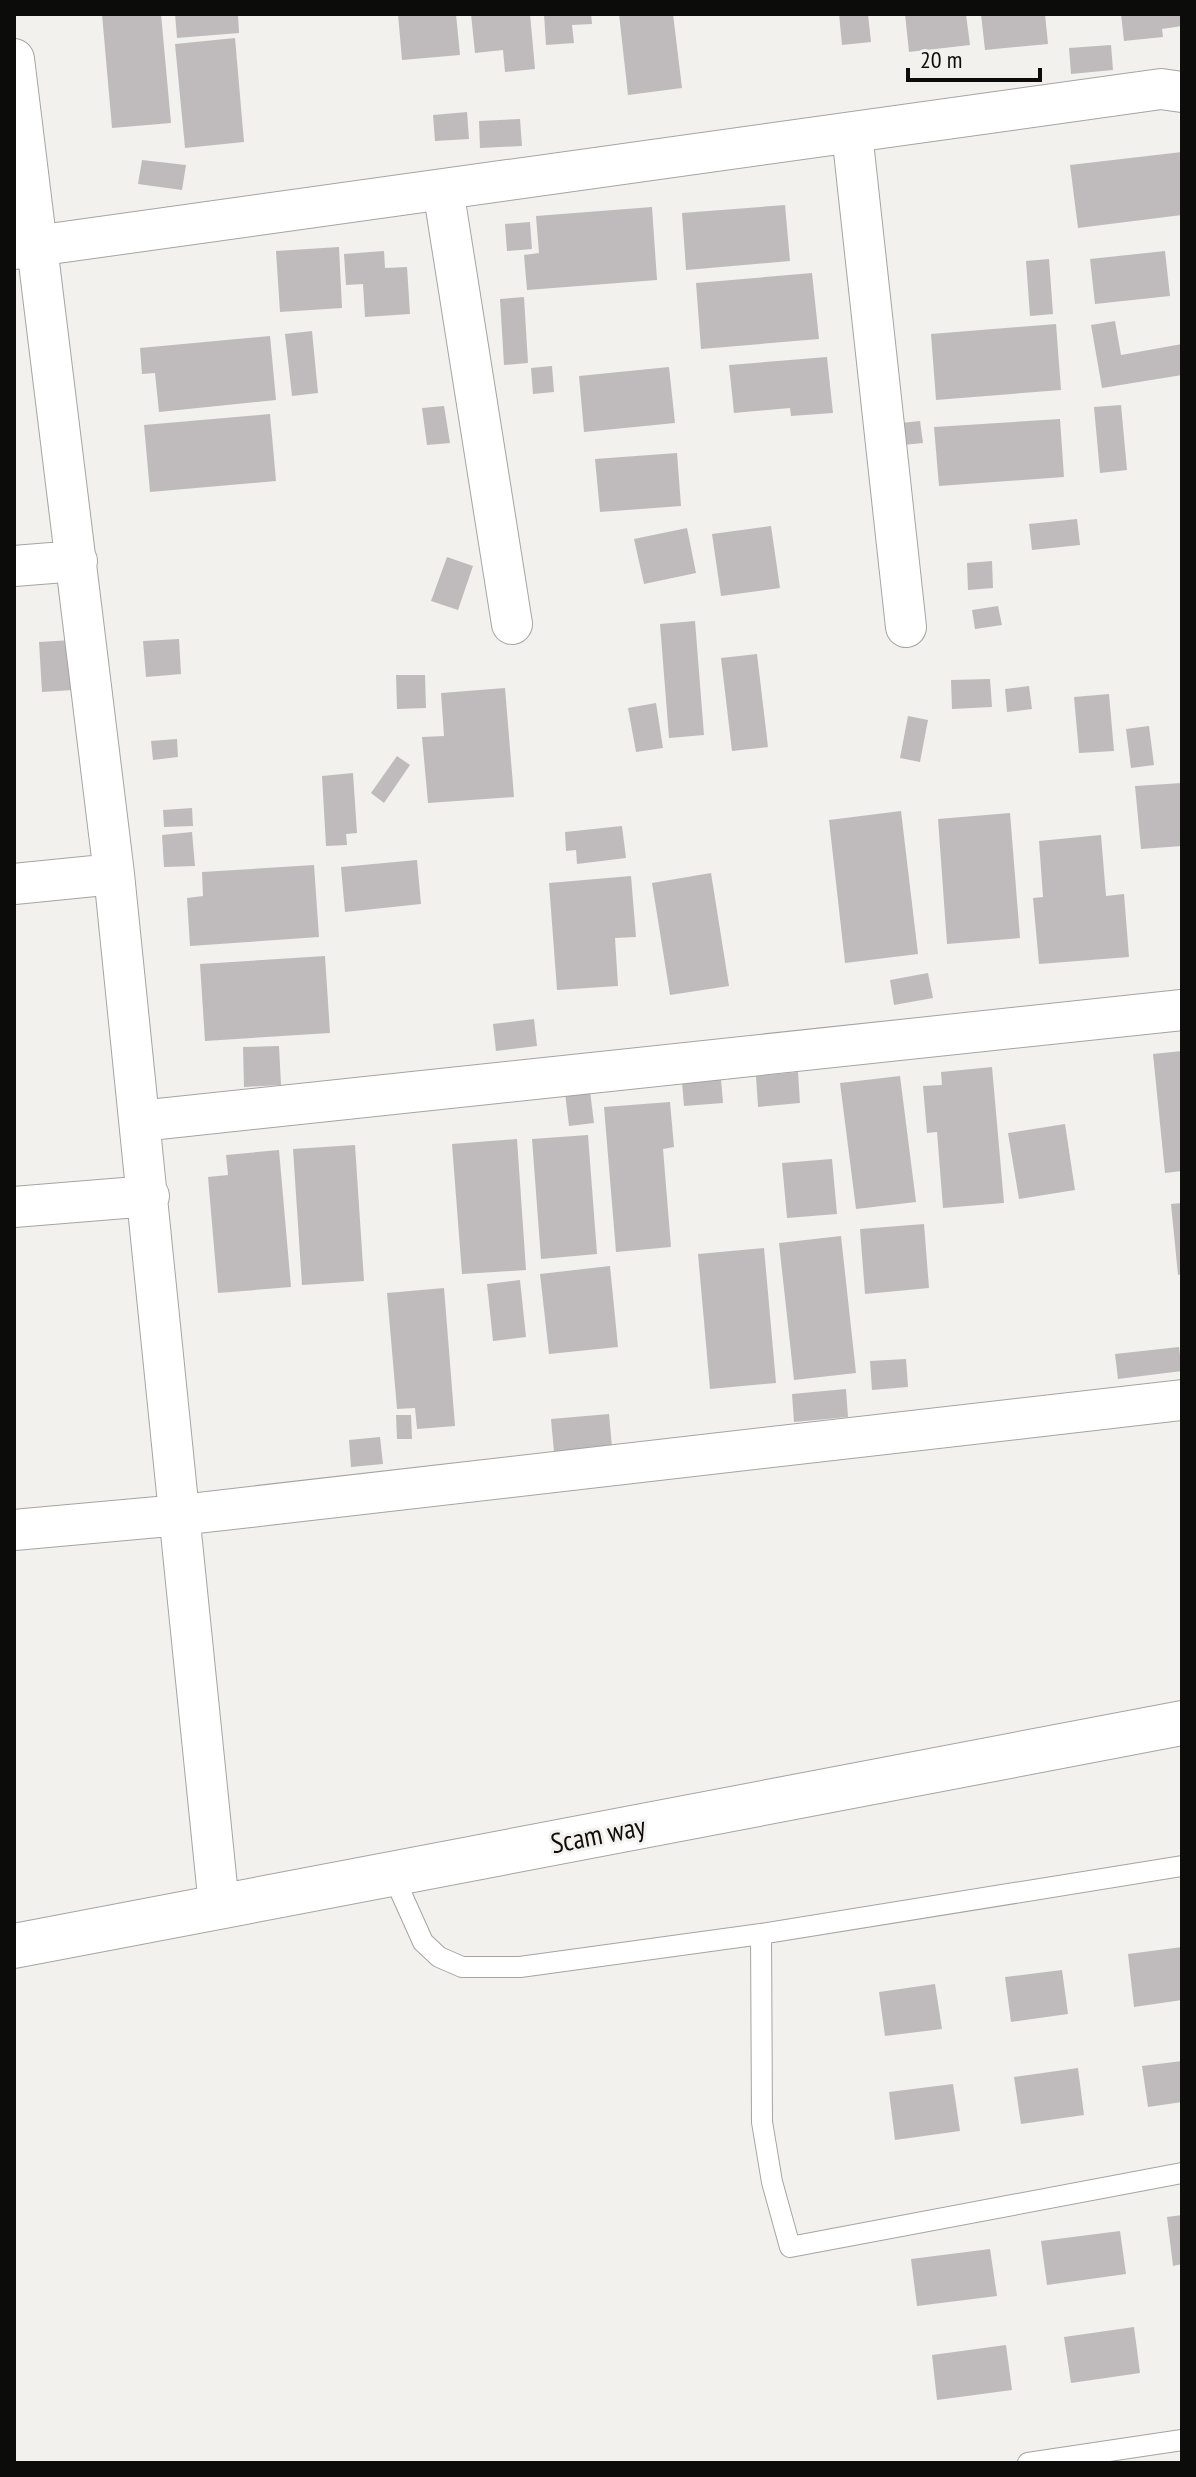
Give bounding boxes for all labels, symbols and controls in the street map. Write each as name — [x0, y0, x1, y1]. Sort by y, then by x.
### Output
scale bar — [908, 32, 1040, 82]
text: 20 m — [920, 44, 962, 75]
street label: Scam way — [548, 1807, 649, 1861]

